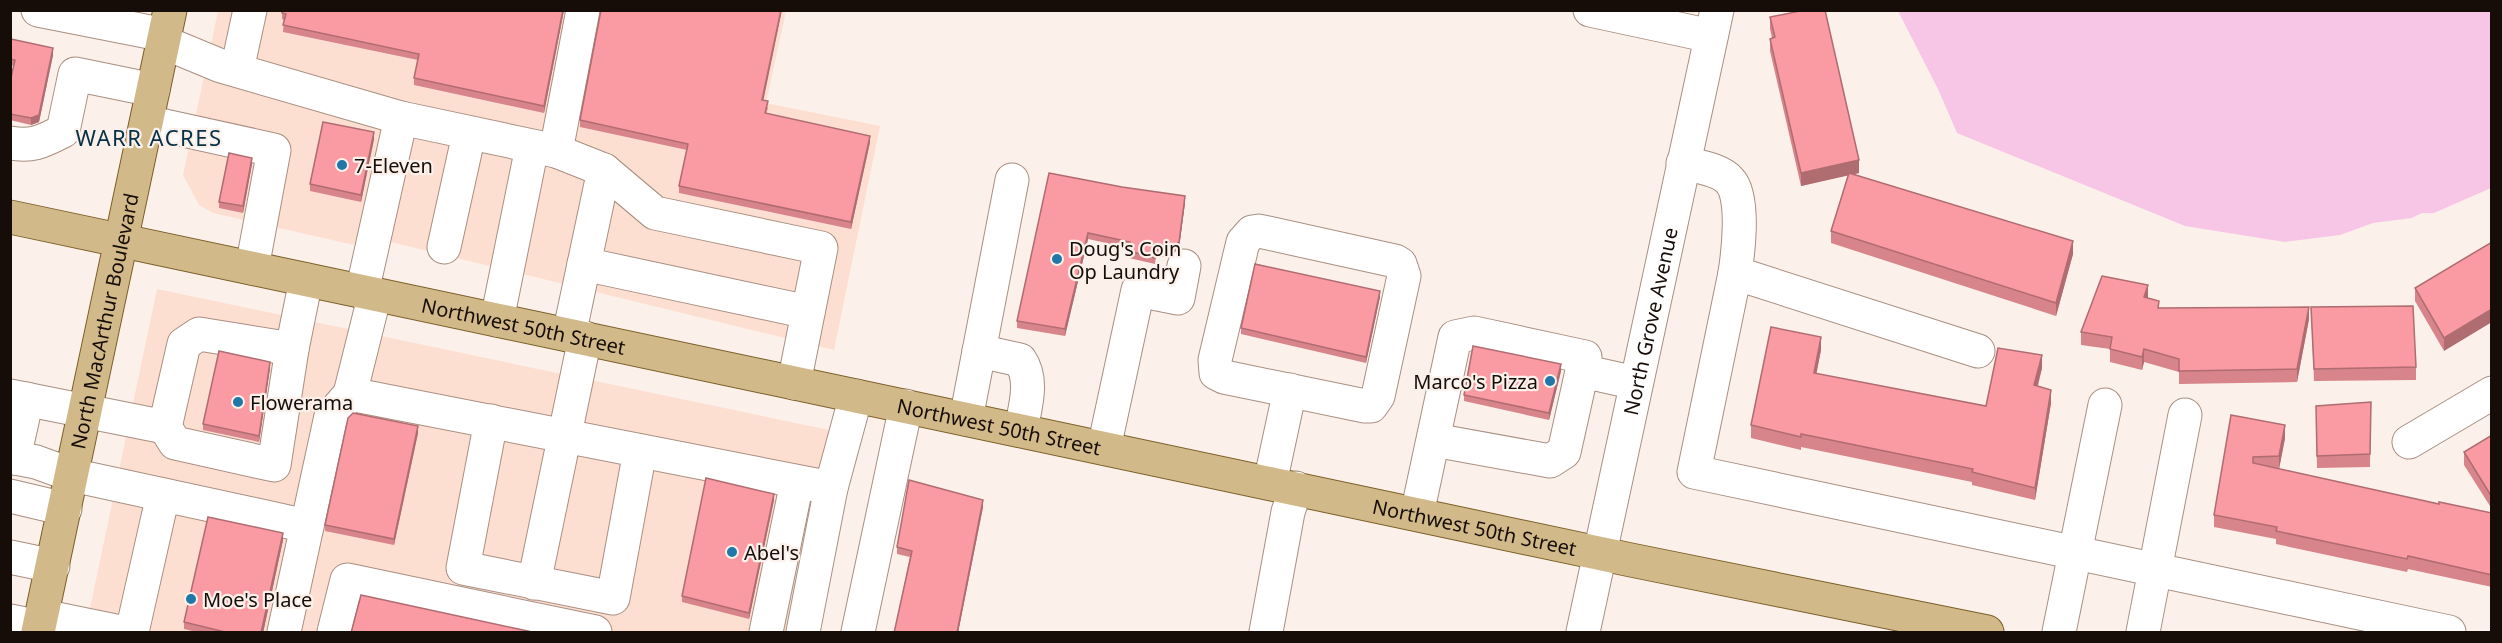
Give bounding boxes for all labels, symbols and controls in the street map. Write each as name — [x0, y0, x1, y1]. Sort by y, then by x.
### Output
district label: WARR ACRES — [75, 122, 223, 152]
place label: 7-Eleven — [354, 152, 433, 179]
marker: 7-Eleven — [335, 158, 349, 172]
street label: North MacArthur Boulevard — [64, 190, 144, 451]
street label: North Grove Avenue — [1617, 225, 1683, 418]
place label: Doug's Coin Op Laundry — [1069, 235, 1181, 285]
marker: Doug's Coin Op Laundry — [1050, 252, 1064, 266]
street label: Northwest 50th Street — [419, 291, 628, 360]
place label: Marco's Pizza — [1413, 368, 1538, 395]
marker: Marco's Pizza — [1543, 374, 1557, 388]
place label: Flowerama — [250, 389, 353, 416]
street label: Northwest 50th Street — [895, 392, 1104, 461]
marker: Flowerama — [231, 395, 245, 409]
street label: Northwest 50th Street — [1370, 492, 1579, 562]
place label: Abel's — [744, 539, 799, 566]
marker: Abel's — [725, 545, 739, 559]
place label: Moe's Place — [203, 586, 312, 613]
marker: Moe's Place — [184, 592, 198, 606]

